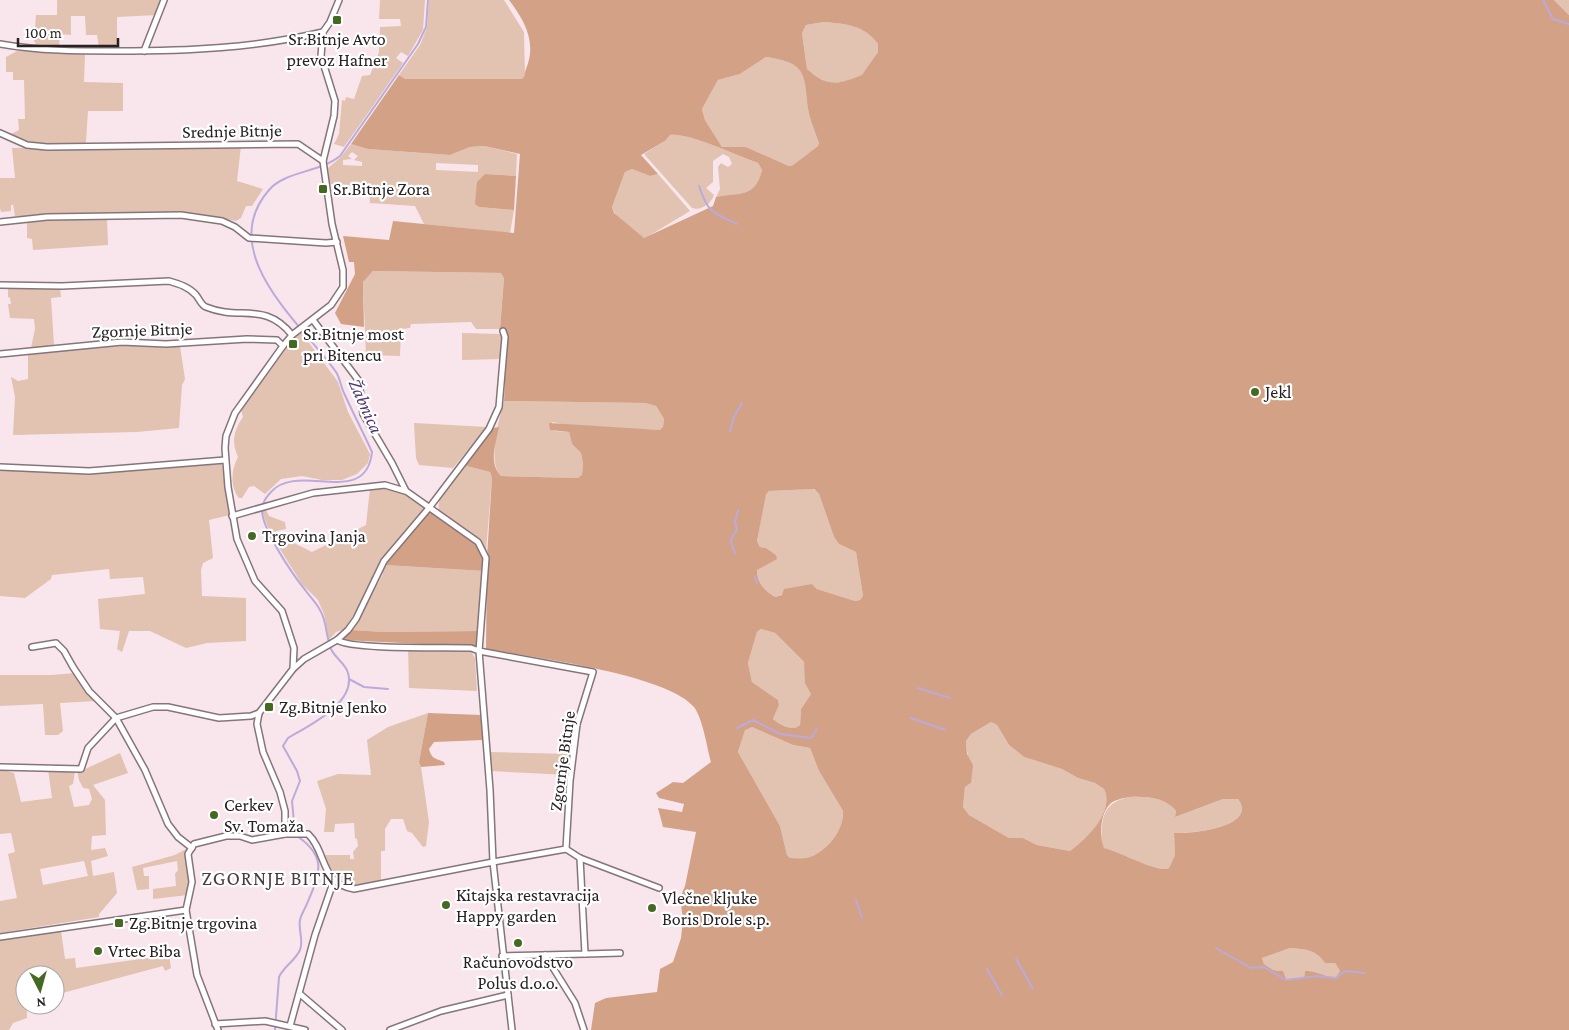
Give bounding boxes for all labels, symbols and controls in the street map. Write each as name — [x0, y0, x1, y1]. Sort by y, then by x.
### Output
marker: Sr.Bitnje Avto prevoz Hafner — [331, 14, 343, 26]
scale bar — [18, 15, 118, 47]
text: 100 m — [25, 25, 62, 41]
place label: Sr.Bitnje Avto prevoz Hafner — [287, 29, 388, 70]
street label: Srednje Bitnje — [182, 120, 282, 143]
place label: Sr.Bitnje Zora — [333, 179, 430, 200]
marker: Sr.Bitnje Zora — [317, 183, 329, 195]
street label: Zgornje Bitnje — [91, 318, 193, 343]
place label: Sr.Bitnje most pri Bitencu — [303, 324, 405, 365]
marker: Sr.Bitnje most pri Bitencu — [287, 338, 299, 350]
water label: Žabnica — [345, 375, 387, 437]
place label: Jekl — [1263, 382, 1292, 402]
marker: Jekl — [1249, 386, 1261, 398]
place label: Trgovina Janja — [262, 526, 366, 547]
marker: Trgovina Janja — [246, 530, 258, 542]
place label: Zg.Bitnje Jenko — [279, 697, 387, 718]
marker: Zg.Bitnje Jenko — [263, 701, 275, 713]
street label: Zgornje Bitnje — [545, 709, 580, 813]
place label: Cerkev Sv. Tomaža — [224, 795, 304, 836]
marker: Cerkev Sv. Tomaža — [208, 809, 220, 821]
district label: ZGORNJE BITNJE — [202, 867, 354, 890]
place label: Kitajska restavracija Happy garden — [456, 885, 600, 926]
place label: Vlečne kljuke Boris Drole s.p. — [662, 888, 770, 929]
marker: Kitajska restavracija Happy garden — [440, 899, 452, 911]
marker: Vlečne kljuke Boris Drole s.p. — [646, 902, 658, 914]
place label: Zg.Bitnje trgovina — [129, 913, 257, 934]
marker: Zg.Bitnje trgovina — [113, 917, 125, 929]
marker: Računovodstvo Polus d.o.o. — [512, 937, 524, 949]
place label: Vrtec Biba — [108, 941, 181, 961]
marker: Vrtec Biba — [92, 945, 104, 957]
place label: Računovodstvo Polus d.o.o. — [463, 952, 573, 993]
north arrow — [15, 965, 65, 1015]
text: N — [35, 994, 47, 1011]

